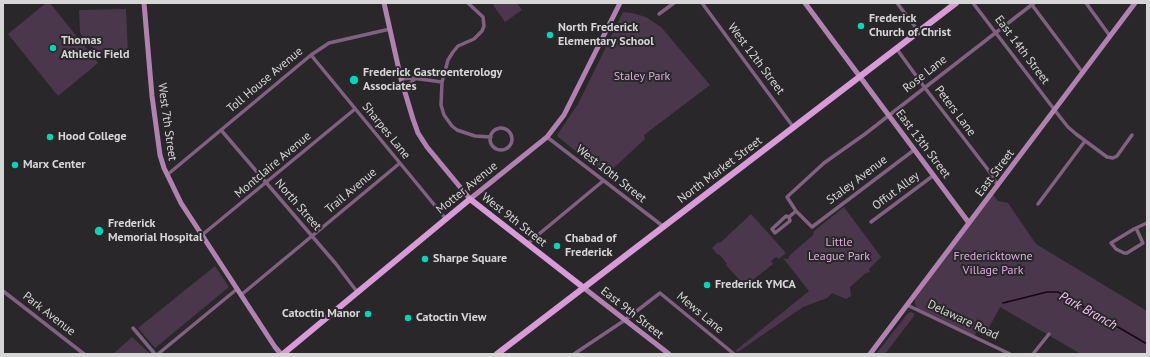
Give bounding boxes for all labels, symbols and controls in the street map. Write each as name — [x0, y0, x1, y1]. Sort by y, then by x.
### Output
place label: Frederick Church of Christ — [869, 12, 951, 40]
street label: East 14th Street — [991, 13, 1053, 87]
place label: North Frederick Elementary School — [558, 21, 654, 49]
street label: West 12th Street — [725, 21, 787, 97]
marker: Frederick Church of Christ — [856, 21, 866, 31]
marker: North Frederick Elementary School — [545, 30, 555, 40]
place label: Thomas Athletic Field — [61, 34, 129, 62]
marker: Thomas Athletic Field — [48, 43, 58, 53]
street label: Toll House Avenue — [224, 44, 306, 116]
street label: Rose Lane — [900, 52, 950, 96]
place label: Frederick Gastroenterology Associates — [363, 66, 502, 94]
park label: Staley Park — [614, 70, 670, 84]
marker: Frederick Gastroenterology Associates — [348, 74, 360, 86]
street label: West 7th Street — [154, 82, 180, 162]
street label: Peters Lane — [931, 83, 979, 139]
street label: Sharpes Lane — [359, 100, 413, 162]
street label: East 13th Street — [892, 107, 954, 181]
street label: Montclaire Avenue — [232, 129, 314, 201]
place label: Hood College — [58, 130, 127, 144]
marker: Hood College — [45, 132, 55, 142]
street label: North Market Street — [675, 134, 765, 206]
street label: West 10th Street — [573, 142, 649, 206]
street label: East Street — [973, 147, 1017, 199]
street label: Staley Avenue — [824, 153, 890, 207]
place label: Marx Center — [23, 158, 85, 172]
street label: Motter Avenue — [433, 159, 501, 217]
marker: Marx Center — [10, 160, 20, 170]
street label: Trail Avenue — [322, 165, 380, 217]
street label: Offut Alley — [870, 169, 922, 213]
street label: North Street — [272, 176, 324, 234]
street label: West 9th Street — [478, 190, 550, 250]
place label: Frederick Memorial Hospital — [108, 217, 202, 245]
marker: Frederick Memorial Hospital — [93, 225, 105, 237]
place label: Chabad of Frederick — [565, 232, 616, 260]
park label: Little League Park — [808, 236, 870, 264]
marker: Chabad of Frederick — [552, 241, 562, 251]
park label: Fredericktowne Village Park — [953, 250, 1033, 278]
place label: Sharpe Square — [433, 252, 507, 266]
marker: Sharpe Square — [420, 254, 430, 264]
place label: Frederick YMCA — [715, 278, 796, 292]
marker: Frederick YMCA — [702, 280, 712, 290]
street label: East 9th Street — [598, 284, 666, 342]
street label: Park Avenue — [20, 289, 78, 339]
street label: Mews Lane — [673, 289, 727, 337]
water label: Park Branch — [1056, 289, 1120, 333]
street label: Delaware Road — [925, 297, 1001, 343]
place label: Catoctin Manor — [282, 307, 360, 321]
marker: Catoctin Manor — [363, 309, 373, 319]
place label: Catoctin View — [416, 311, 486, 325]
marker: Catoctin View — [403, 313, 413, 323]

